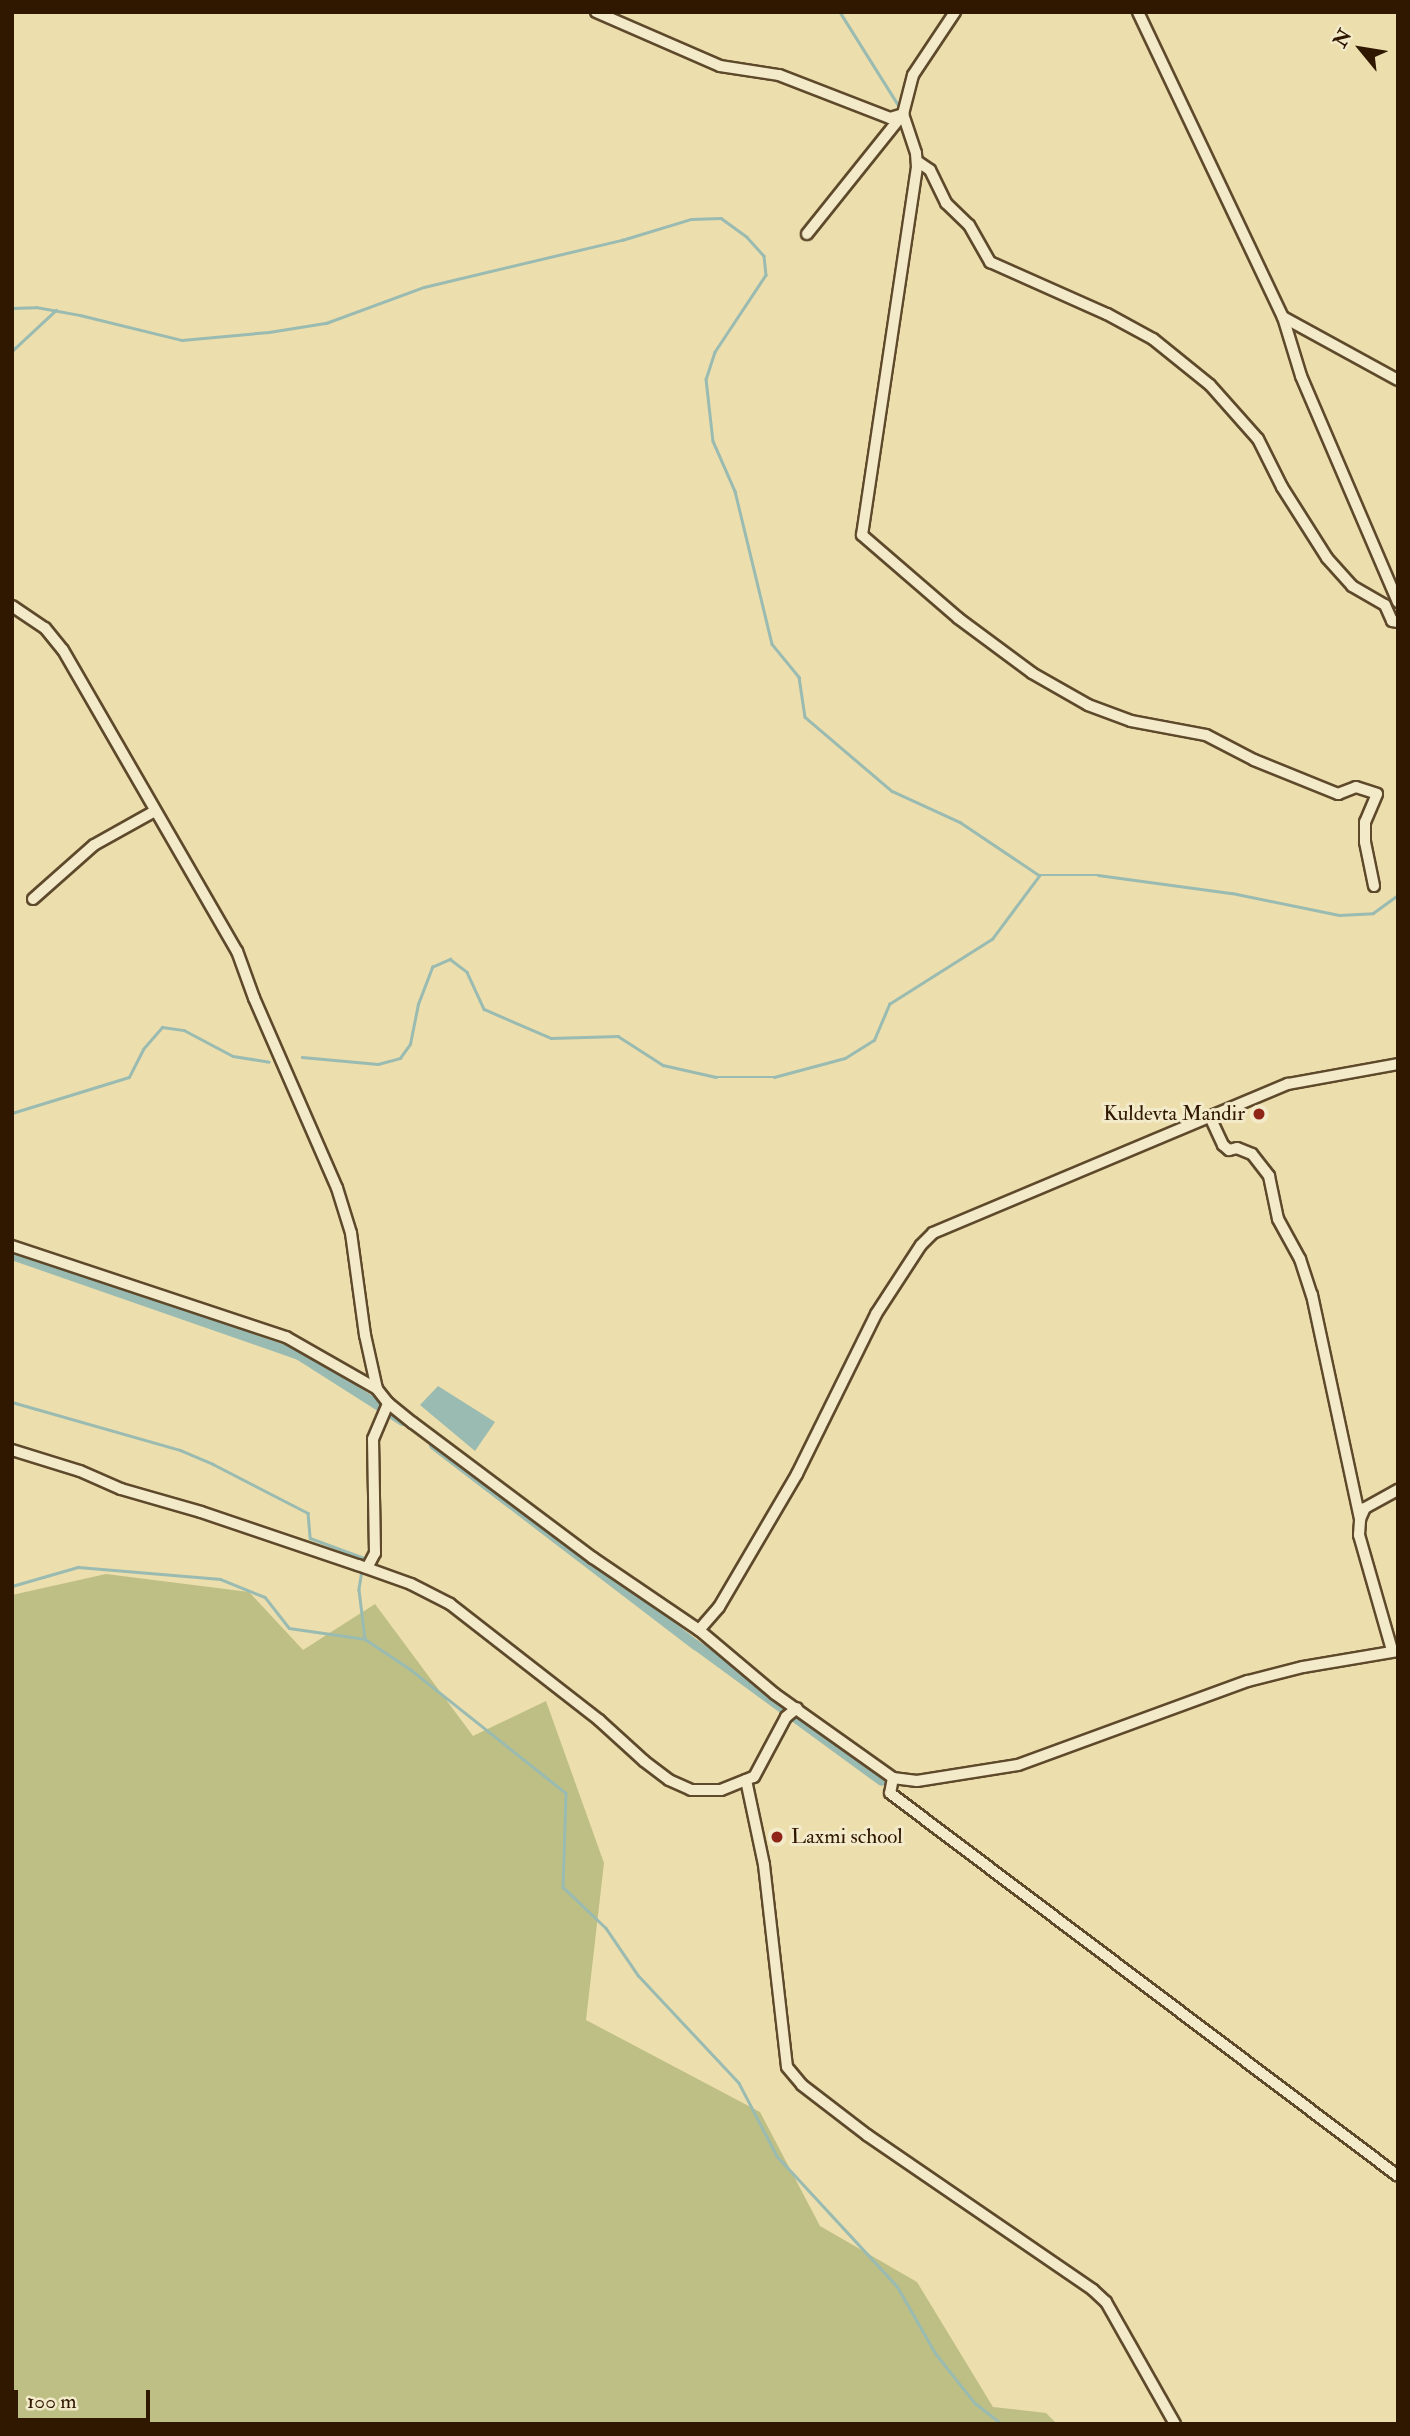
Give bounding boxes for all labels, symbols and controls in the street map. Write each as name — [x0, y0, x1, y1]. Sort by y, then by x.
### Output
north arrow — [1326, 14, 1396, 84]
text: N — [1328, 25, 1357, 52]
place label: Kuldevta Mandir — [1103, 1101, 1245, 1127]
marker: Kuldevta Mandir — [1251, 1106, 1267, 1122]
place label: Laxmi school — [791, 1824, 903, 1850]
marker: Laxmi school — [769, 1829, 785, 1845]
scale bar — [18, 2376, 154, 2420]
text: 100 m — [27, 2388, 77, 2415]

